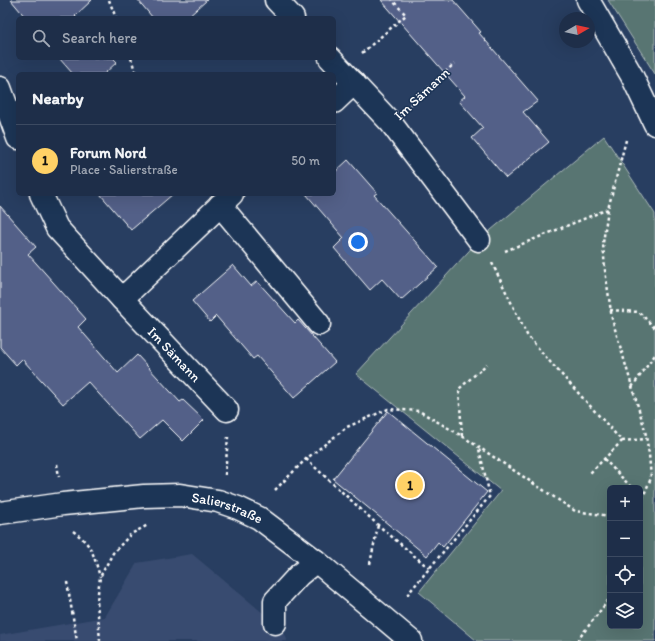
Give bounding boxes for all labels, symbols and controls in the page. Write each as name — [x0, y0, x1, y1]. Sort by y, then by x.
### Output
north arrow — [559, 12, 595, 48]
search box — [16, 16, 336, 60]
icon: search — [30, 27, 52, 49]
text: Search here — [62, 29, 137, 47]
street label: Im Sämann — [391, 64, 453, 124]
text: Nearby — [32, 88, 84, 108]
text: Forum Nord — [70, 144, 146, 162]
text: 1 — [42, 153, 48, 168]
text: 50 m — [291, 153, 320, 168]
text: Place · Salierstraße — [70, 162, 178, 177]
your location — [348, 232, 368, 252]
street label: Im Sämann — [144, 323, 205, 386]
pin: 1 — [397, 470, 423, 500]
map controls — [607, 485, 643, 629]
button: + — [607, 485, 643, 521]
street label: Salierstraße — [190, 488, 266, 527]
button: − — [607, 521, 643, 557]
button: locate — [607, 557, 643, 593]
button: layers — [607, 593, 643, 629]

